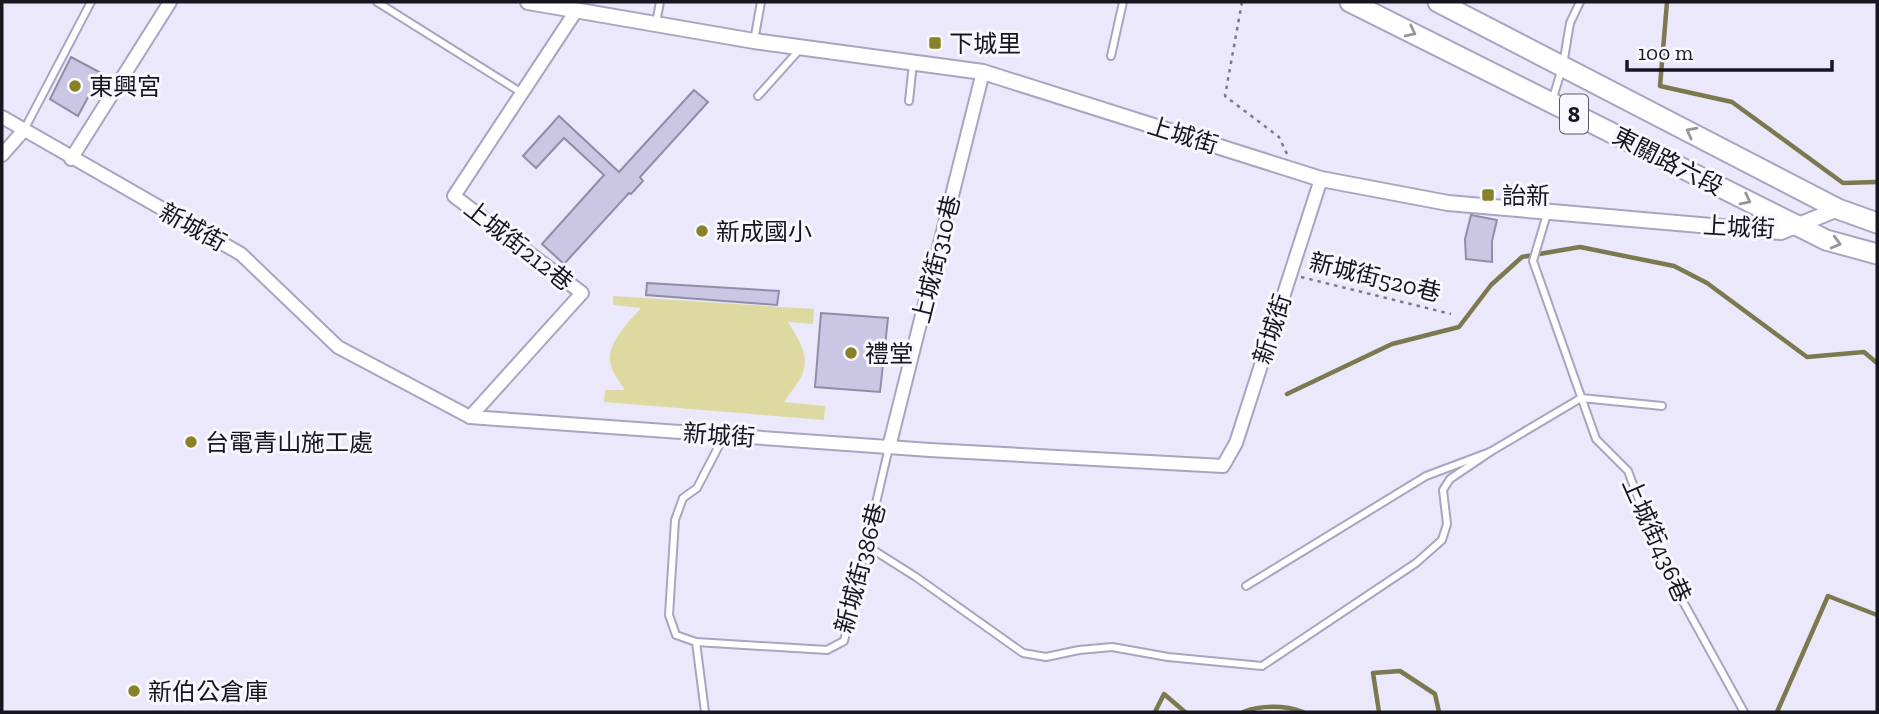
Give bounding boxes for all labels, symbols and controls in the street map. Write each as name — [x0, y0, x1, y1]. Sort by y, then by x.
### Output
one-way arrow — [1404, 24, 1416, 38]
scale bar — [1627, 28, 1832, 72]
place label: 下城里 — [949, 29, 1021, 58]
marker: 下城里 — [927, 35, 943, 51]
text: 100 m — [1638, 40, 1693, 65]
place label: 東興宮 — [89, 72, 161, 101]
marker: 東興宮 — [67, 78, 83, 94]
road number: 8 — [1560, 94, 1588, 134]
street label: 上城街 — [1144, 111, 1222, 159]
street label: 東關路六段 — [1608, 121, 1728, 201]
one-way arrow — [1686, 126, 1698, 140]
place label: 詒新 — [1502, 181, 1550, 210]
marker: 詒新 — [1480, 187, 1496, 203]
street label: 上城街310巷 — [906, 192, 966, 326]
one-way arrow — [1739, 192, 1751, 206]
street label: 上城街212巷 — [459, 194, 579, 296]
street label: 新城街 — [154, 197, 232, 257]
street label: 上城街 — [1702, 211, 1776, 243]
place label: 新成國小 — [716, 217, 812, 246]
marker: 新成國小 — [694, 223, 710, 239]
one-way arrow — [1830, 235, 1842, 249]
street label: 新城街520巷 — [1306, 247, 1444, 307]
street label: 新城街 — [1247, 290, 1297, 368]
place label: 禮堂 — [865, 339, 913, 368]
marker: 禮堂 — [843, 345, 859, 361]
street label: 新城街 — [682, 418, 756, 452]
place label: 台電青山施工處 — [205, 428, 373, 457]
marker: 台電青山施工處 — [183, 434, 199, 450]
street label: 上城街436巷 — [1617, 473, 1697, 607]
street label: 新城街386巷 — [829, 500, 891, 636]
place label: 新伯公倉庫 — [148, 677, 268, 706]
marker: 新伯公倉庫 — [126, 683, 142, 699]

